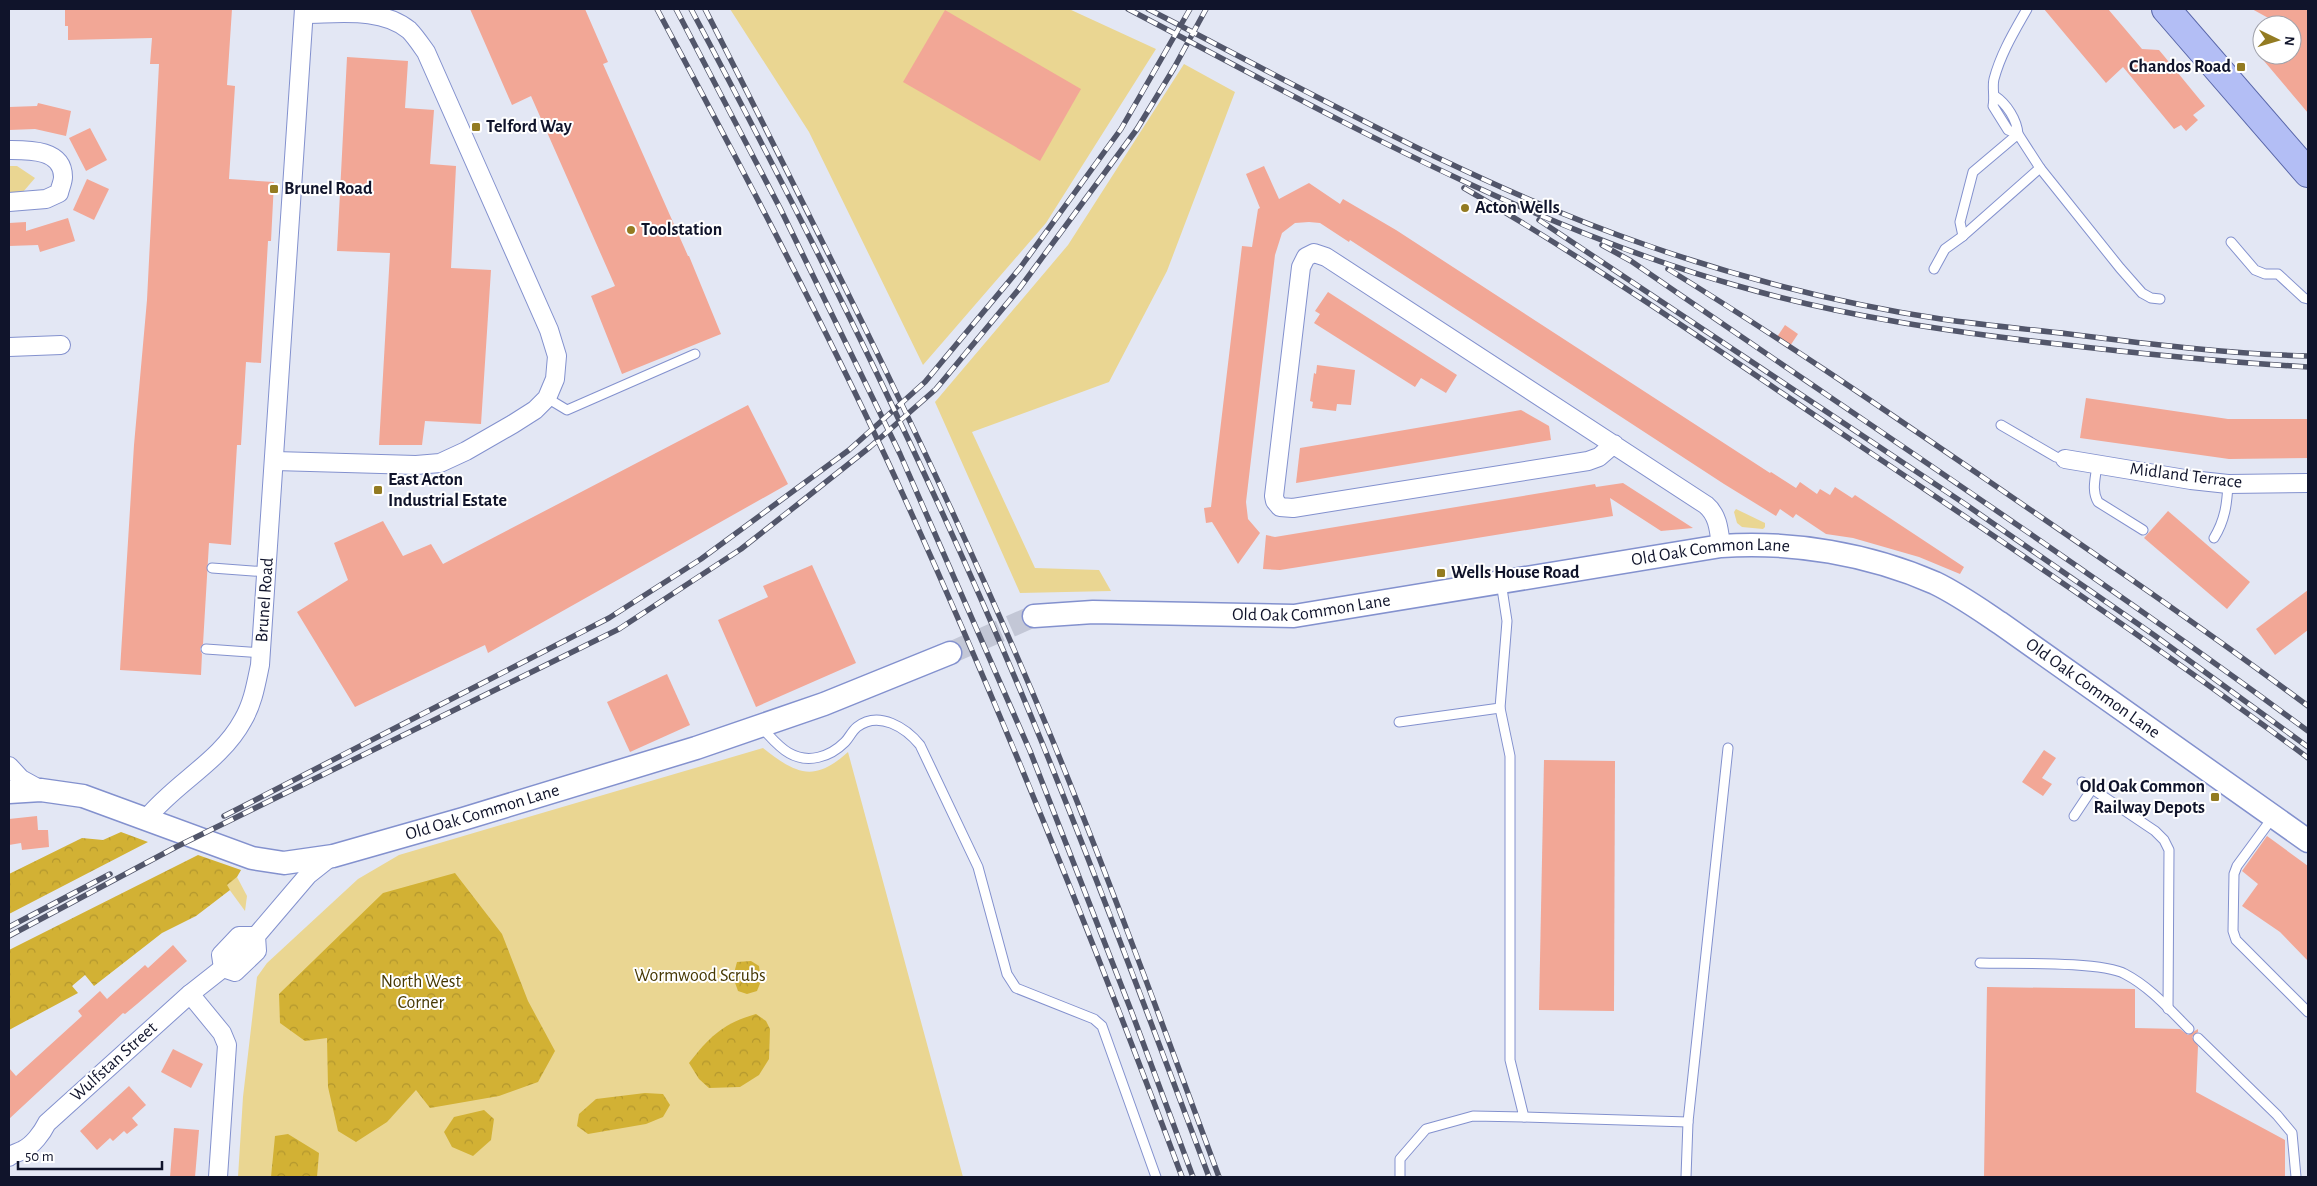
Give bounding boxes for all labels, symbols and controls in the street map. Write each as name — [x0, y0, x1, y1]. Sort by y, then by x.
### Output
north arrow — [2252, 15, 2302, 65]
text: N — [2282, 36, 2296, 47]
place label: Chandos Road — [2129, 58, 2232, 76]
marker: Chandos Road — [2235, 61, 2247, 73]
place label: Telford Way — [486, 118, 573, 136]
marker: Telford Way — [470, 121, 482, 133]
place label: Brunel Road — [284, 180, 373, 198]
marker: Brunel Road — [268, 183, 280, 195]
place label: Acton Wells — [1475, 199, 1560, 217]
marker: Acton Wells — [1459, 202, 1471, 214]
place label: Toolstation — [641, 221, 722, 239]
marker: Toolstation — [625, 224, 637, 236]
street label: Midland Terrace — [2129, 460, 2243, 492]
place label: East Acton Industrial Estate — [388, 471, 507, 510]
marker: East Acton Industrial Estate — [372, 484, 384, 496]
street label: Old Oak Common Lane — [1630, 536, 1791, 570]
street label: Brunel Road — [253, 557, 277, 643]
place label: Wells House Road — [1451, 564, 1580, 582]
marker: Wells House Road — [1435, 567, 1447, 579]
street label: Old Oak Common Lane — [1232, 591, 1392, 625]
street label: Old Oak Common Lane — [2022, 635, 2163, 742]
place label: Old Oak Common Railway Depots — [2080, 778, 2205, 817]
street label: Old Oak Common Lane — [403, 781, 562, 844]
marker: Old Oak Common Railway Depots — [2209, 791, 2221, 803]
park label: Wormwood Scrubs — [634, 967, 766, 985]
park label: North West Corner — [381, 973, 461, 1012]
street label: Wulfstan Street — [67, 1019, 161, 1105]
scale bar — [18, 1138, 161, 1170]
text: 50 m — [25, 1149, 54, 1164]

